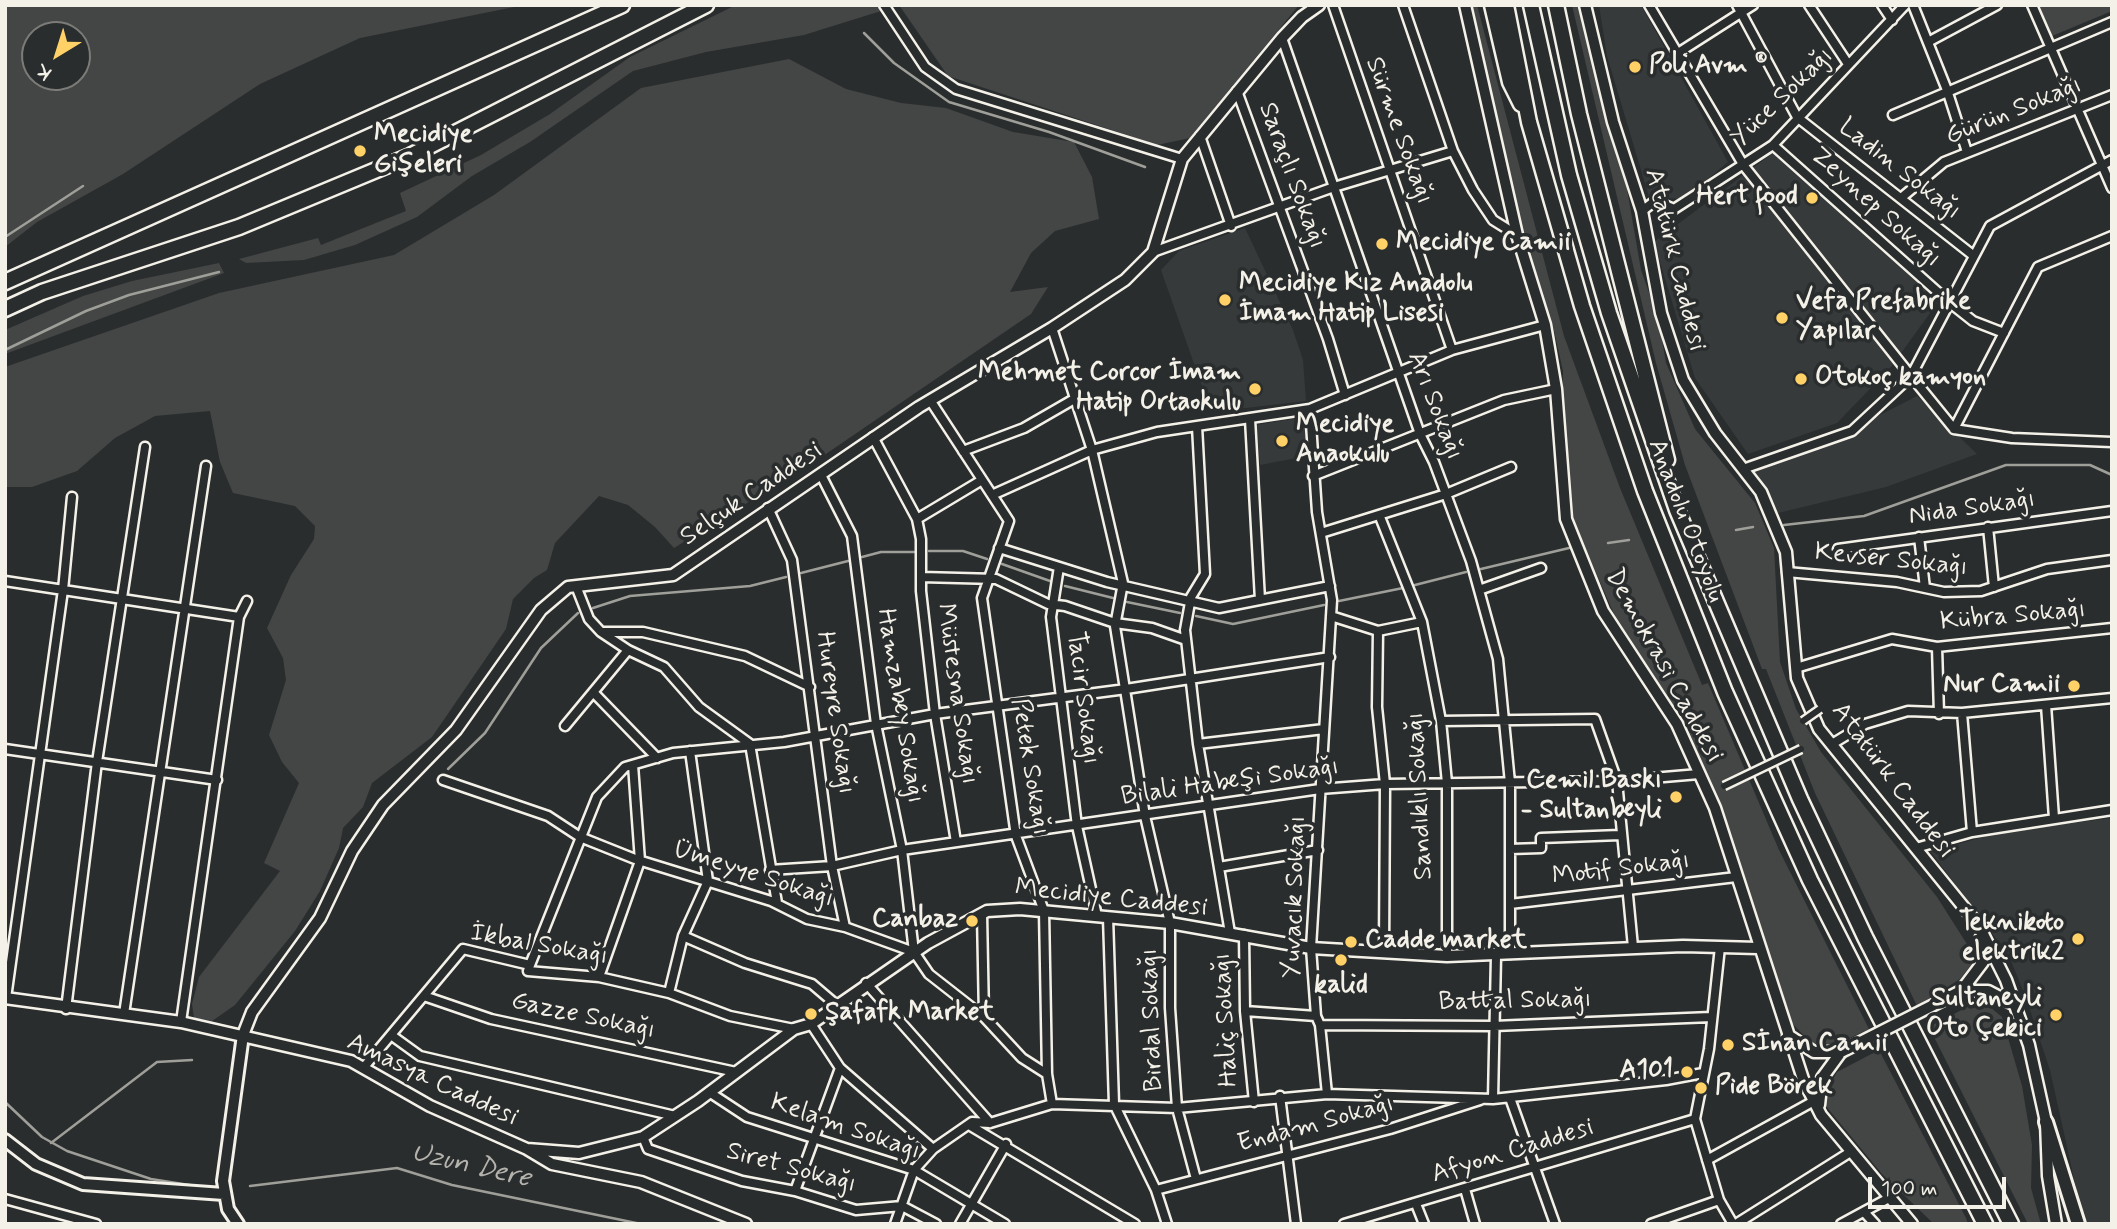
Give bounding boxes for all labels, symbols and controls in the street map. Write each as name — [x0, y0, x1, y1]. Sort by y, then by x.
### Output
north arrow — [21, 21, 91, 91]
street label: Yüce Sokağı — [1725, 42, 1841, 154]
place label: Poli Avm ® — [1649, 51, 1768, 83]
street label: Sürme Sokağı — [1357, 53, 1439, 209]
text: K — [31, 57, 57, 85]
marker: Poli Avm ® — [1627, 59, 1643, 75]
street label: Gürün Sokağı — [1941, 71, 2087, 153]
street label: Saraçlı Sokağı — [1250, 99, 1332, 253]
street label: Ladin Sokağı — [1831, 112, 1967, 228]
place label: Mecidiye Gişeleri — [374, 120, 472, 182]
street label: Zeynep Sokağı — [1803, 141, 1947, 275]
marker: Mecidiye Gişeleri — [352, 143, 368, 159]
street label: Atatürk Caddesi — [1636, 166, 1712, 354]
place label: Hert food — [1696, 182, 1798, 214]
marker: Hert food — [1804, 190, 1820, 206]
place label: Mecidiye Camii — [1396, 228, 1570, 260]
marker: Mecidiye Camii — [1374, 236, 1390, 252]
place label: Mecidiye Kız Anadolu İmam Hatip Lisesi — [1239, 269, 1472, 330]
place label: Vefa Prefabrike Yapılar — [1796, 287, 1971, 348]
marker: Mecidiye Kız Anadolu İmam Hatip Lisesi — [1217, 292, 1233, 308]
marker: Vefa Prefabrike Yapılar — [1774, 310, 1790, 326]
street label: Arı Sokağı — [1399, 347, 1469, 465]
place label: Mehmet Corcor İmam Hatip Ortaokulu — [978, 358, 1241, 420]
place label: Otokoç kamyon — [1815, 363, 1986, 395]
marker: Otokoç kamyon — [1793, 371, 1809, 387]
marker: Mehmet Corcor İmam Hatip Ortaokulu — [1247, 381, 1263, 397]
place label: Mecidiye Anaokulu — [1296, 410, 1394, 472]
marker: Mecidiye Anaokulu — [1274, 433, 1290, 449]
street label: Anadolu Otoyolu — [1640, 435, 1730, 607]
street label: Selçuk Caddesi — [675, 436, 829, 554]
street label: Nida Sokağı — [1907, 485, 2037, 533]
street label: Kevser Sokağı — [1813, 537, 1969, 585]
street label: Demokrasi Caddesi — [1597, 564, 1729, 768]
street label: Kübra Sokağı — [1939, 595, 2087, 639]
street label: Müstesna Sokağı — [928, 602, 984, 786]
street label: Hamzabey Sokağı — [868, 606, 930, 806]
street label: Hureyre Sokağı — [807, 630, 861, 796]
street label: Tacir Sokağı — [1058, 630, 1106, 766]
place label: Nur Camii — [1943, 670, 2060, 702]
marker: Nur Camii — [2066, 678, 2082, 694]
street label: Petek Sokağı — [1003, 696, 1055, 838]
street label: Atatürk Caddesi — [1823, 697, 1961, 865]
street label: Sandıklı Sokağı — [1401, 711, 1441, 881]
street label: Bilali Habeşi Sokağı — [1119, 752, 1341, 814]
place label: Cemil Baskı - Sultanbeyli — [1521, 766, 1662, 828]
marker: Cemil Baskı - Sultanbeyli — [1668, 789, 1684, 805]
street label: Yuvacık Sokağı — [1278, 815, 1314, 979]
street label: Ümeyye Sokağı — [668, 834, 838, 916]
street label: Motif Sokağı — [1550, 846, 1692, 894]
street label: Mecidiye Caddesi — [1013, 873, 1209, 925]
place label: Canbaz — [872, 905, 958, 937]
place label: Teknikoto elektrik2 — [1959, 908, 2064, 970]
marker: Canbaz — [964, 913, 980, 929]
street label: İkbal Sokağı — [468, 919, 610, 973]
place label: Cadde market — [1365, 926, 1527, 958]
marker: Teknikoto elektrik2 — [2070, 931, 2086, 947]
marker: Cadde market — [1343, 934, 1359, 950]
street label: Birdal Sokağı — [1135, 948, 1171, 1092]
street label: Haliç Sokağı — [1208, 952, 1246, 1088]
marker: kalid — [1333, 952, 1349, 968]
place label: kalid — [1314, 971, 1368, 1003]
place label: Sultaneyli Oto Çekici — [1926, 984, 2042, 1046]
street label: Battal Sokağı — [1438, 985, 1592, 1019]
street label: Gazze Sokağı — [508, 987, 658, 1047]
place label: Şafafk Market — [825, 998, 995, 1030]
marker: Şafafk Market — [803, 1006, 819, 1022]
marker: Sultaneyli Oto Çekici — [2048, 1007, 2064, 1023]
street label: Amasya Caddesi — [342, 1028, 522, 1134]
place label: Sİnan Camii — [1742, 1029, 1887, 1061]
marker: Sİnan Camii — [1720, 1037, 1736, 1053]
place label: A101 — [1619, 1056, 1673, 1088]
marker: A101 — [1679, 1064, 1695, 1080]
place label: Pide Börek — [1715, 1072, 1833, 1104]
marker: Pide Börek — [1693, 1080, 1709, 1096]
street label: Kelam Sokağı — [766, 1088, 924, 1168]
street label: Endam Sokağı — [1234, 1089, 1398, 1161]
street label: Afyon Caddesi — [1428, 1113, 1598, 1191]
water label: Uzun Dere — [408, 1137, 534, 1197]
street label: Siret Sokağı — [723, 1137, 859, 1201]
scale bar — [1872, 1162, 2010, 1206]
text: 100 m — [1881, 1175, 1937, 1203]

